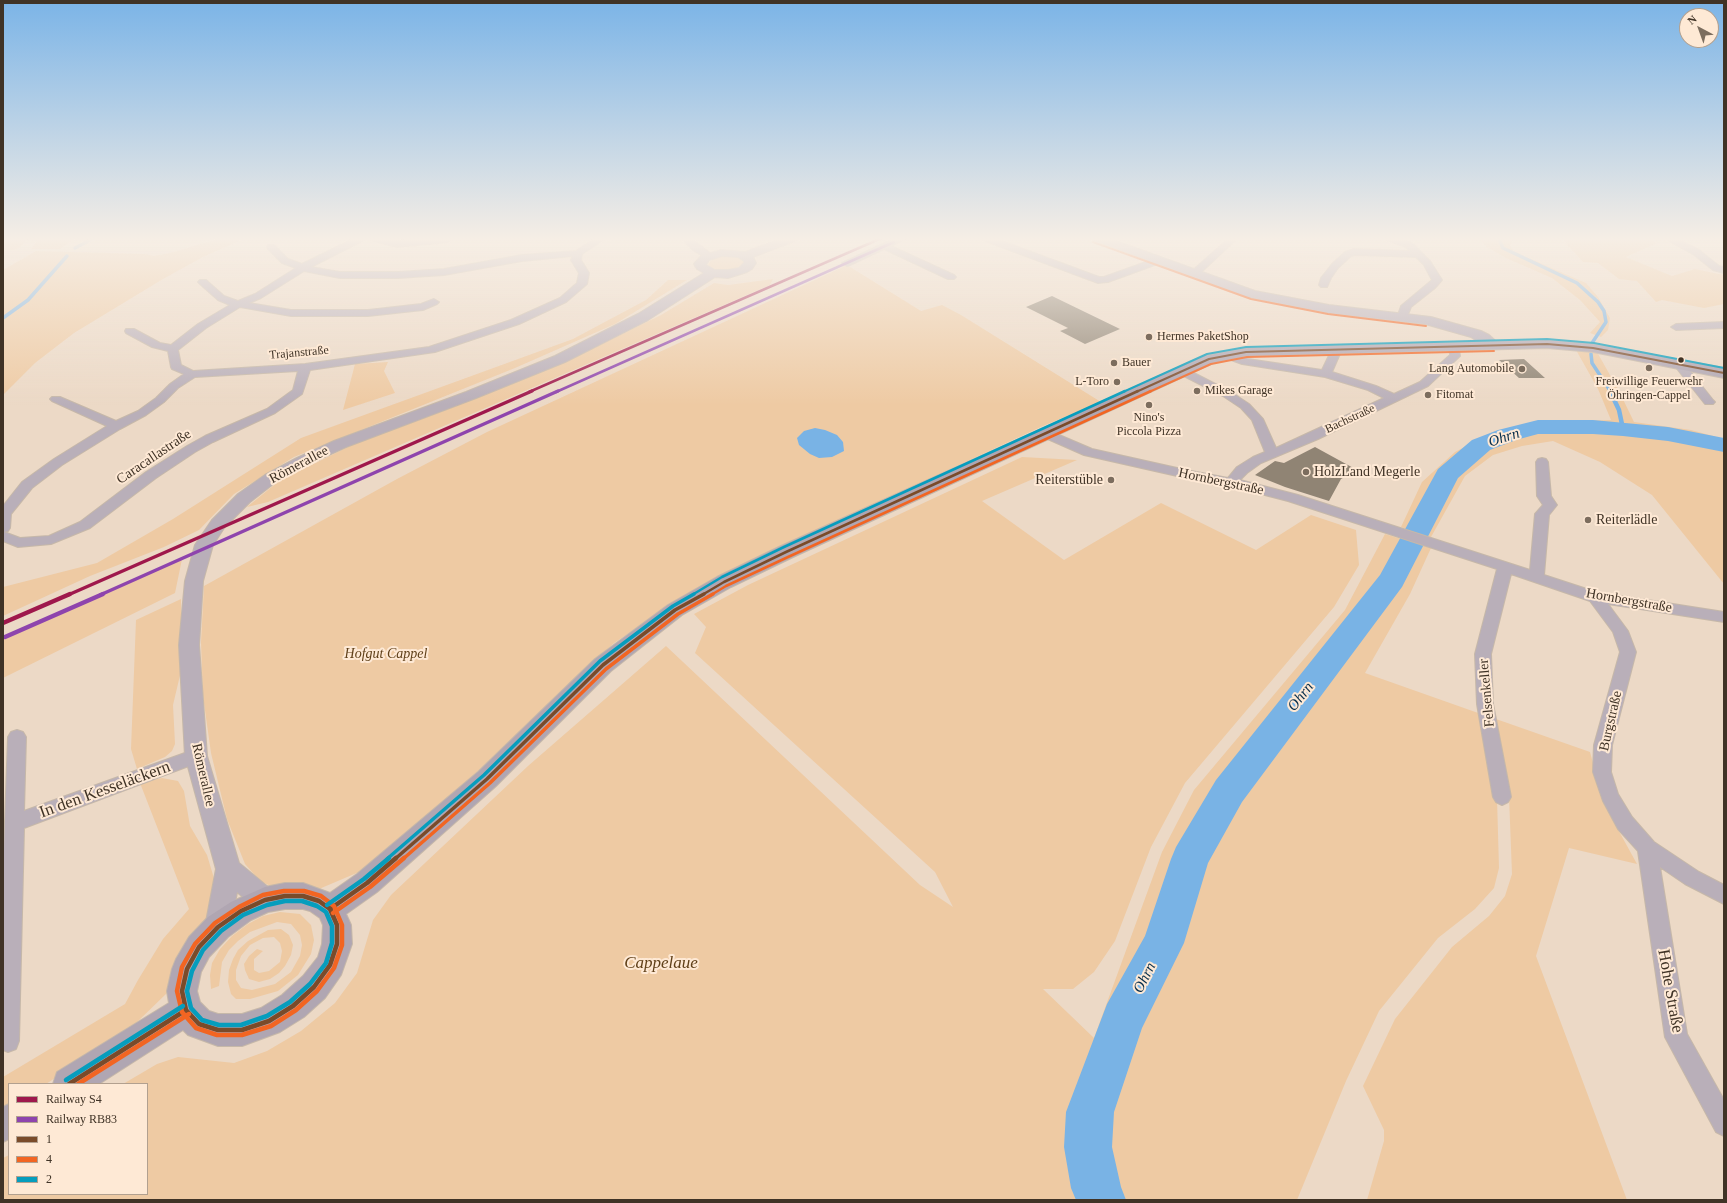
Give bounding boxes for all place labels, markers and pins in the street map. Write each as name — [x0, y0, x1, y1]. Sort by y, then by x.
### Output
place label: Hermes PaketShop — [1157, 330, 1249, 344]
marker: Hermes PaketShop — [1144, 332, 1154, 342]
unlabelled marker — [1676, 355, 1686, 365]
place label: Bauer — [1122, 356, 1151, 370]
marker: Bauer — [1109, 358, 1119, 368]
place label: Lang Automobile — [1429, 362, 1514, 376]
marker: Freiwillige Feuerwehr Öhringen-Cappel — [1644, 363, 1654, 373]
marker: Lang Automobile — [1517, 364, 1527, 374]
place label: L-Toro — [1075, 375, 1109, 389]
place label: Freiwillige Feuerwehr Öhringen-Cappel — [1596, 375, 1702, 403]
marker: L-Toro — [1112, 377, 1122, 387]
place label: Mikes Garage — [1205, 384, 1273, 398]
marker: Mikes Garage — [1192, 386, 1202, 396]
place label: Fitomat — [1436, 388, 1473, 402]
marker: Fitomat — [1423, 390, 1433, 400]
marker: Nino's Piccola Pizza — [1144, 400, 1154, 410]
place label: Nino's Piccola Pizza — [1117, 411, 1181, 439]
place label: HolzLand Megerle — [1314, 464, 1420, 480]
marker: HolzLand Megerle — [1301, 467, 1311, 477]
place label: Reiterstüble — [1035, 472, 1103, 488]
marker: Reiterstüble — [1106, 475, 1116, 485]
place label: Reiterlädle — [1596, 512, 1657, 528]
marker: Reiterlädle — [1583, 515, 1593, 525]

